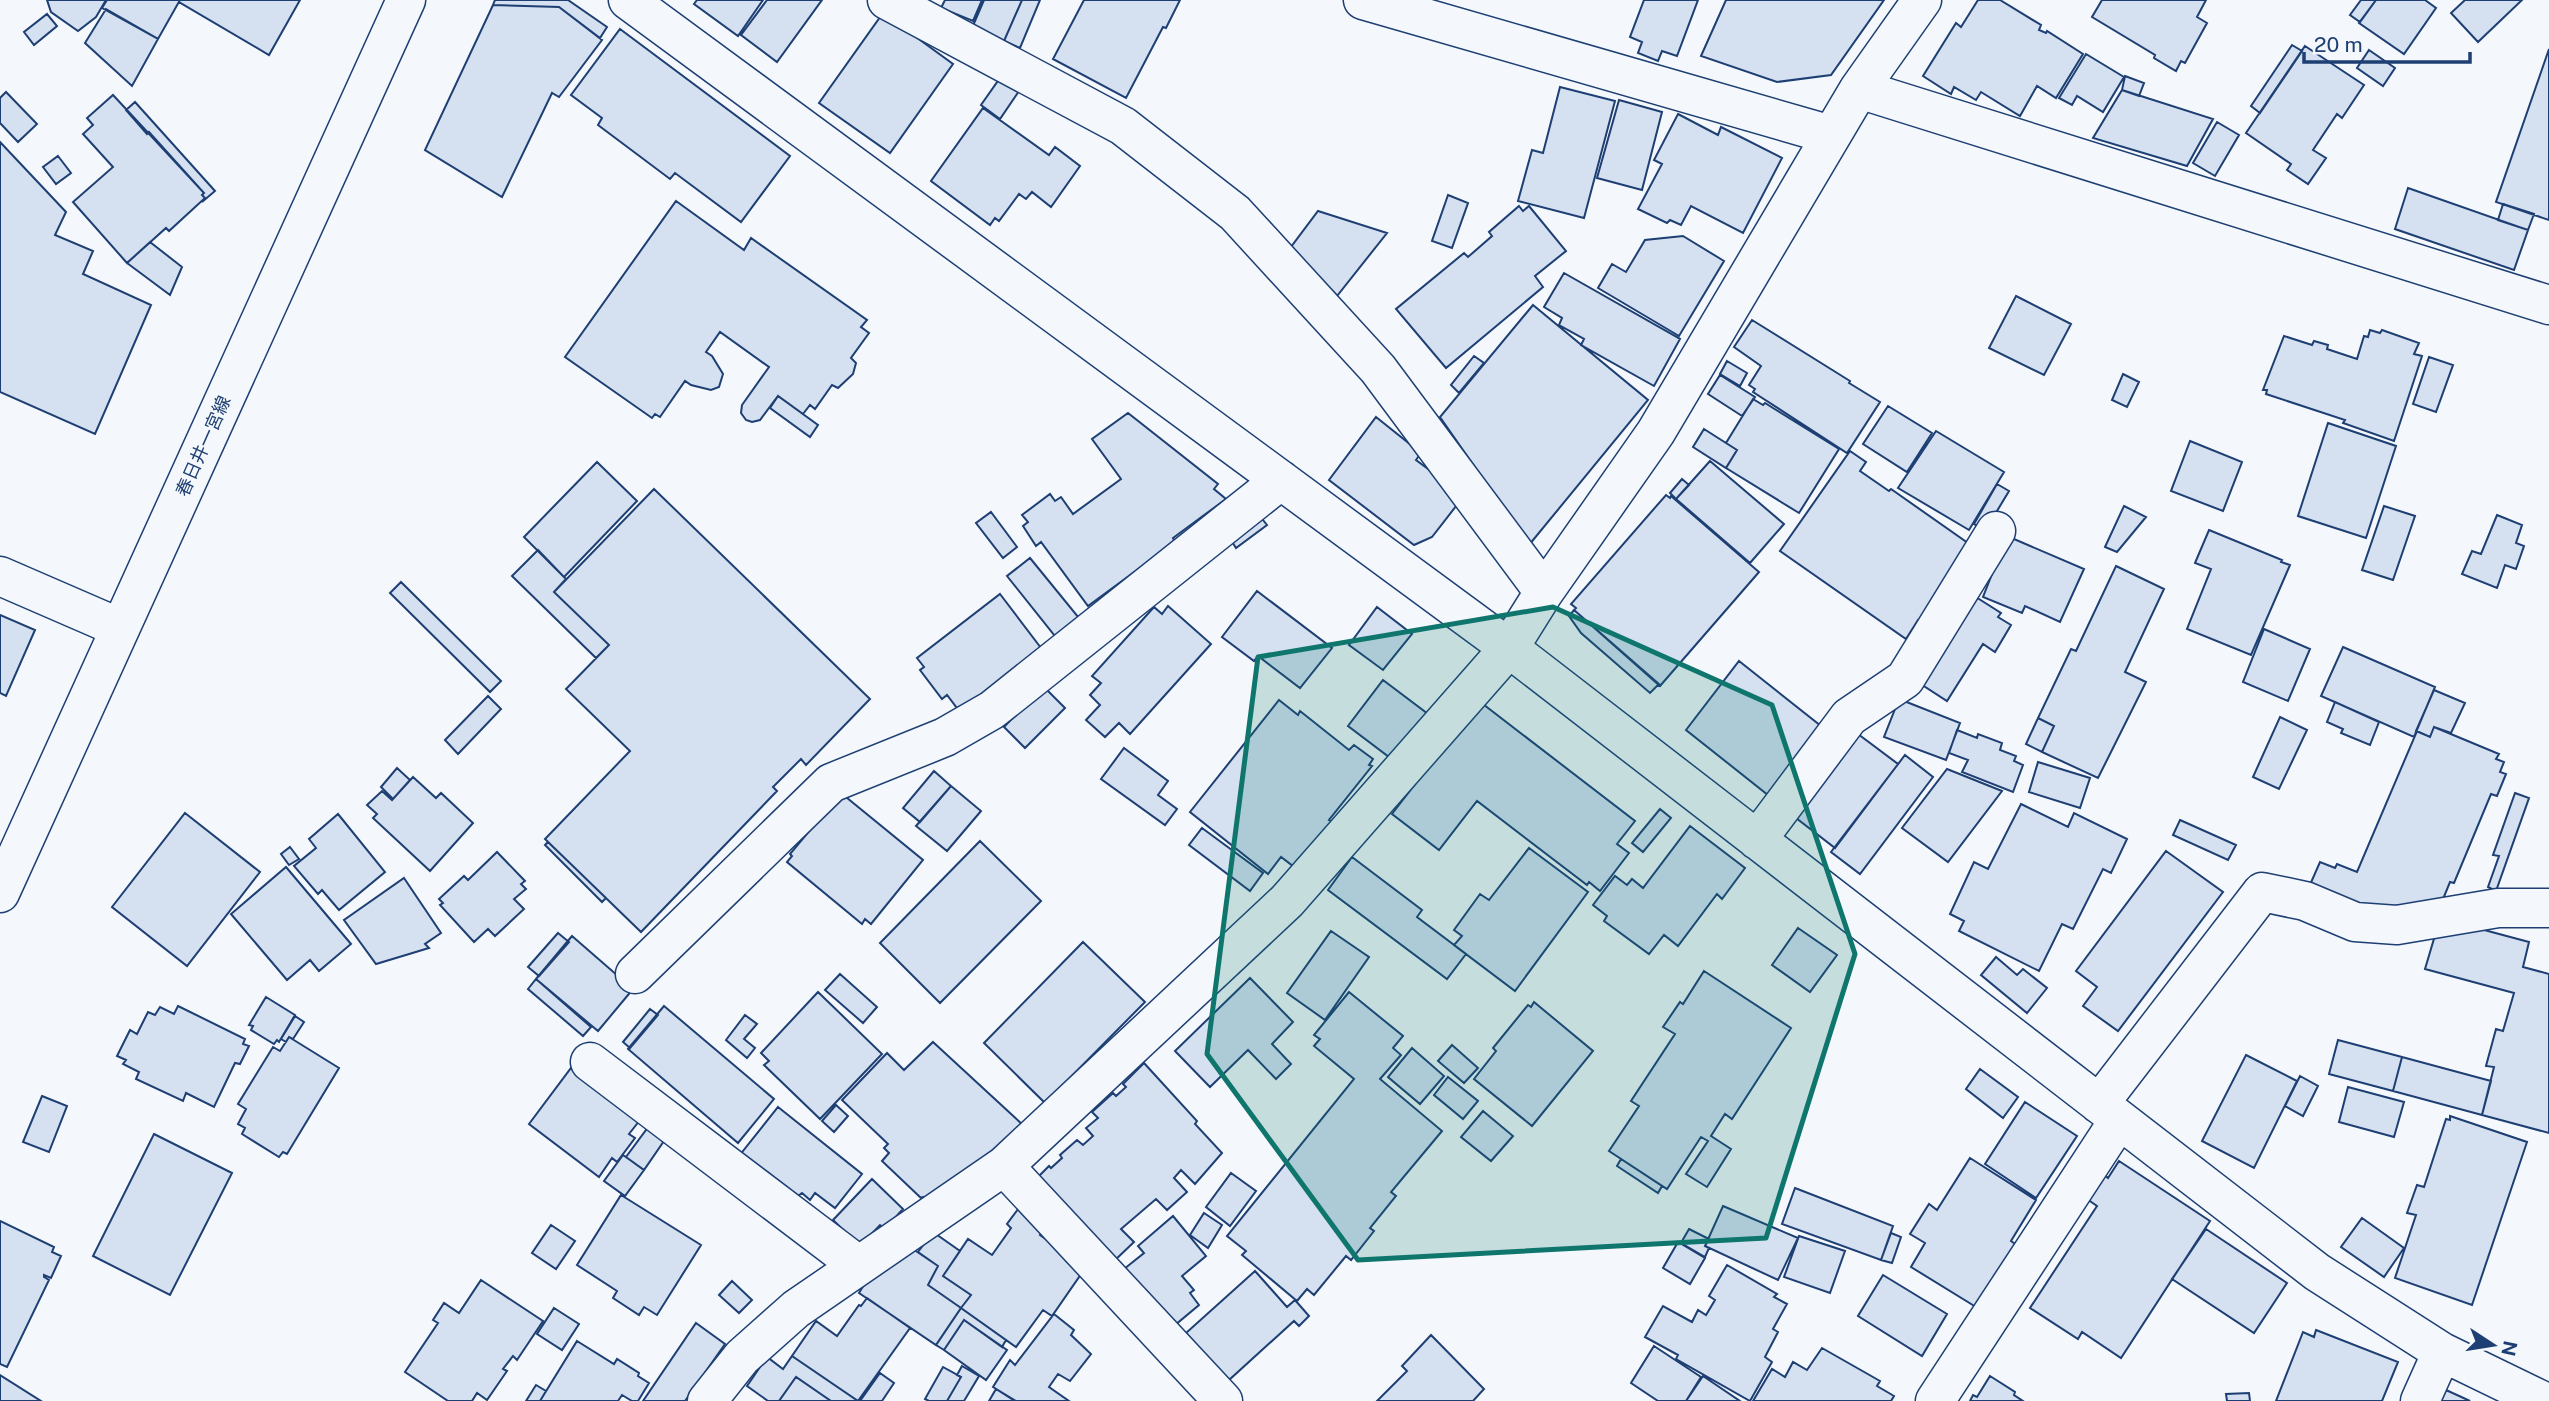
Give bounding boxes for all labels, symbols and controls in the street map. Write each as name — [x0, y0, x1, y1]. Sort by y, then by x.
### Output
scale bar — [2304, 21, 2470, 65]
text: 20 m — [2314, 32, 2363, 57]
street label: 春日井一宮線 — [171, 392, 235, 500]
north arrow — [2458, 1310, 2528, 1380]
text: N — [2497, 1339, 2522, 1358]

